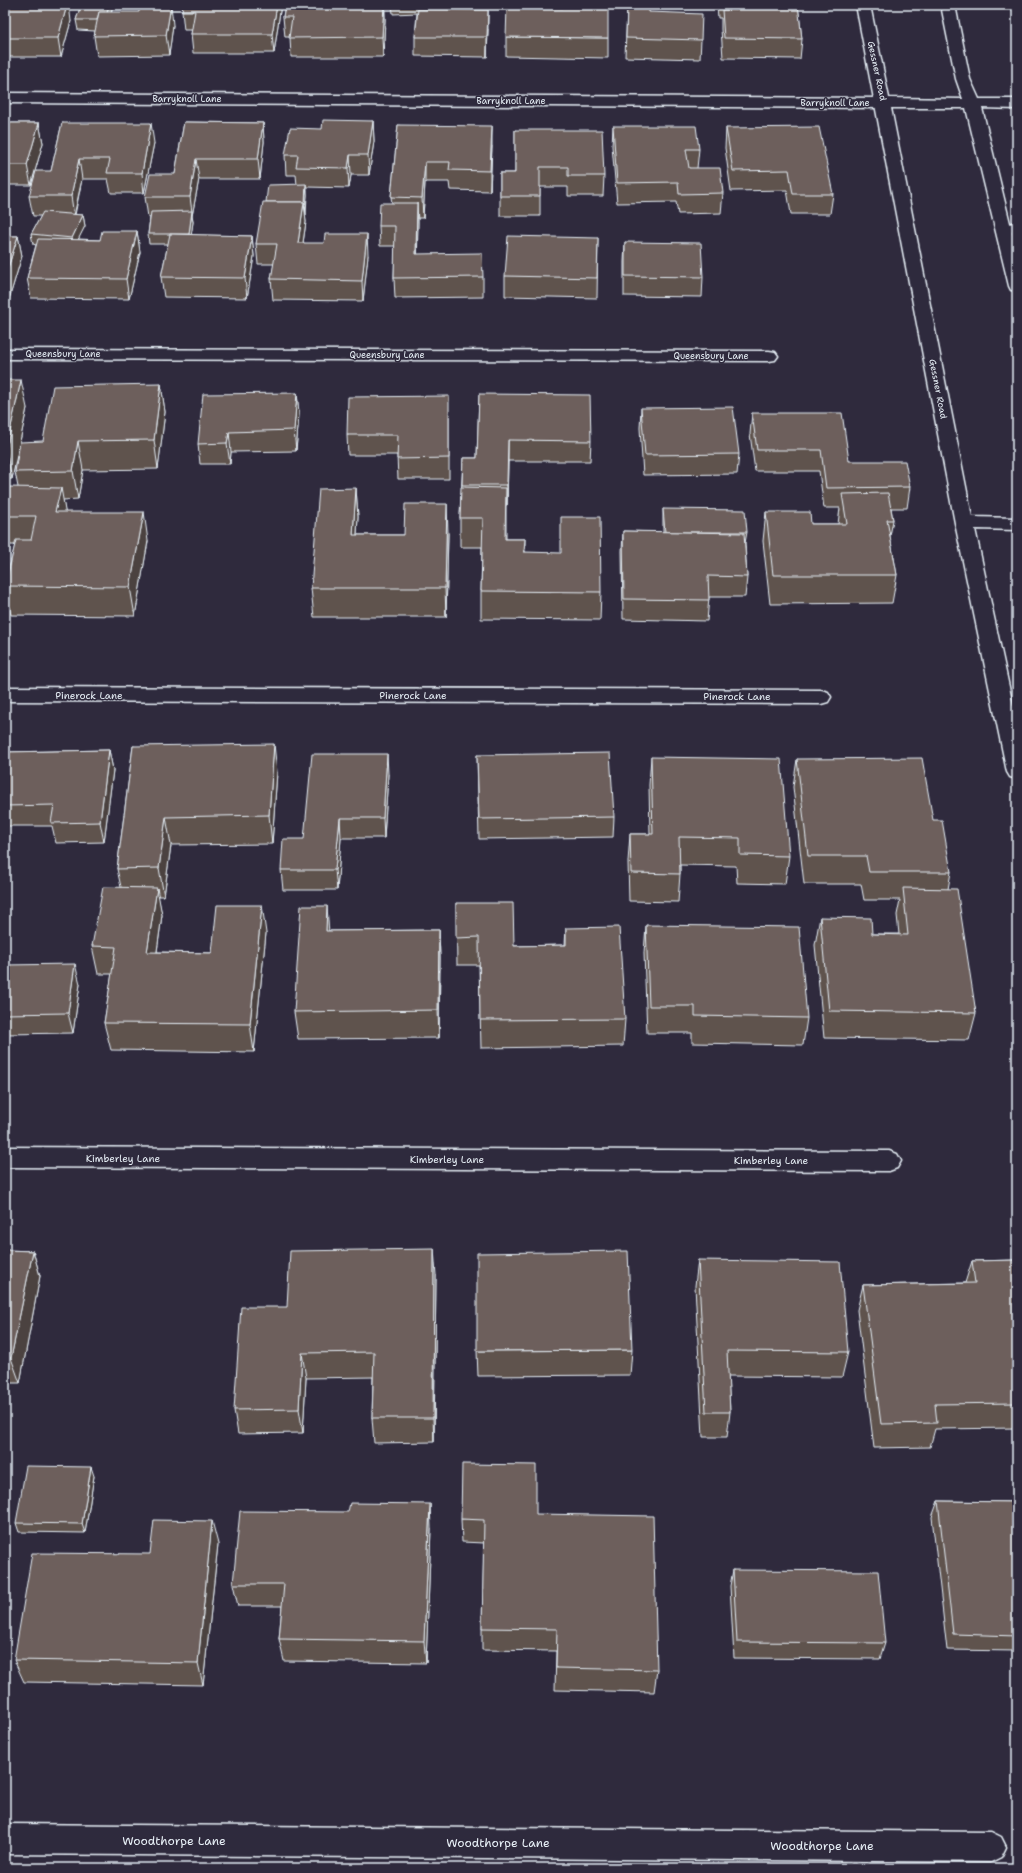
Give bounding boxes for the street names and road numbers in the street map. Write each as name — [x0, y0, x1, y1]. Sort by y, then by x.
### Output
street label: Gessner Road — [865, 40, 889, 102]
street label: Barryknoll Lane — [152, 93, 222, 105]
street label: Barryknoll Lane — [476, 95, 546, 107]
street label: Barryknoll Lane — [800, 97, 870, 109]
street label: Queensbury Lane — [25, 348, 101, 360]
street label: Queensbury Lane — [349, 349, 425, 361]
street label: Queensbury Lane — [673, 350, 749, 362]
street label: Gessner Road — [926, 358, 950, 420]
street label: Pinerock Lane — [55, 689, 123, 702]
street label: Pinerock Lane — [379, 689, 447, 702]
street label: Pinerock Lane — [703, 690, 771, 703]
street label: Kimberley Lane — [86, 1152, 161, 1165]
street label: Kimberley Lane — [410, 1153, 485, 1166]
street label: Kimberley Lane — [734, 1154, 809, 1167]
street label: Woodthorpe Lane — [122, 1833, 226, 1849]
street label: Woodthorpe Lane — [446, 1835, 550, 1851]
street label: Woodthorpe Lane — [770, 1838, 874, 1854]

